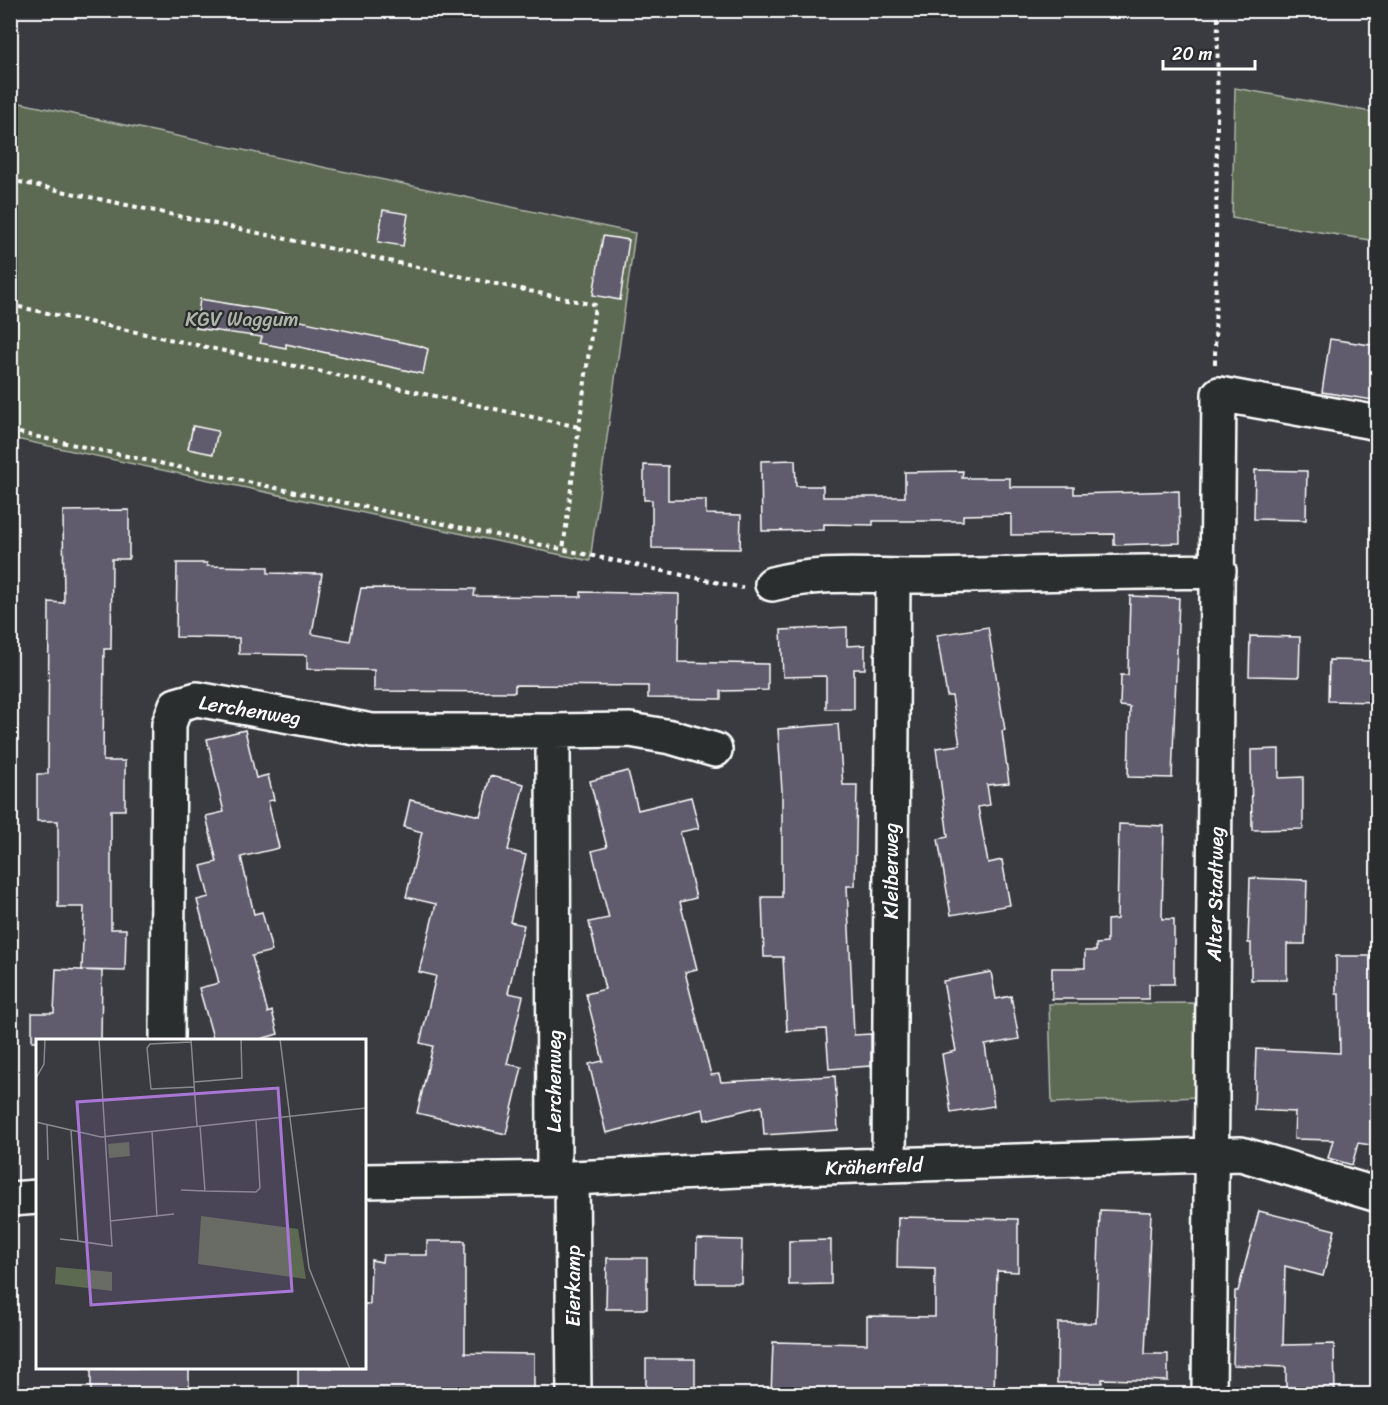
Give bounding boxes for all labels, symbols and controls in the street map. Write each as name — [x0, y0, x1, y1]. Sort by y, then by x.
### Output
scale bar — [1163, 33, 1254, 71]
text: 20 m — [1172, 38, 1212, 70]
park label: KGV Waggum — [185, 302, 299, 337]
street label: Lerchenweg — [196, 685, 303, 736]
street label: Kleiberweg — [874, 823, 909, 919]
street label: Alter Stadtweg — [1197, 826, 1234, 963]
street label: Lerchenweg — [537, 1030, 572, 1132]
inset map — [36, 1039, 366, 1369]
street label: Krähenfeld — [825, 1147, 925, 1186]
street label: Eierkamp — [556, 1245, 591, 1327]

